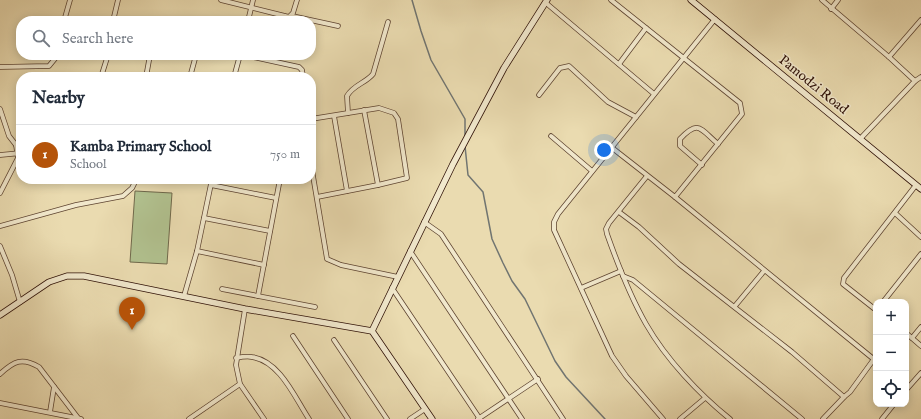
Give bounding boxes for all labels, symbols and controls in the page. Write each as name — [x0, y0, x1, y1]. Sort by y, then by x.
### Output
search box — [16, 16, 316, 60]
icon: search — [30, 27, 52, 49]
text: Search here — [62, 29, 133, 48]
street label: Pamodzi Road — [775, 51, 852, 119]
text: Nearby — [32, 88, 85, 109]
text: Kamba Primary School — [70, 137, 211, 156]
your location — [594, 140, 614, 160]
text: 1 — [43, 146, 47, 163]
text: 750 m — [270, 146, 300, 163]
text: School — [70, 156, 107, 173]
pin: 1 — [119, 297, 145, 330]
map controls — [873, 299, 909, 407]
button: + — [873, 299, 909, 335]
button: − — [873, 335, 909, 371]
button: locate — [873, 371, 909, 407]

